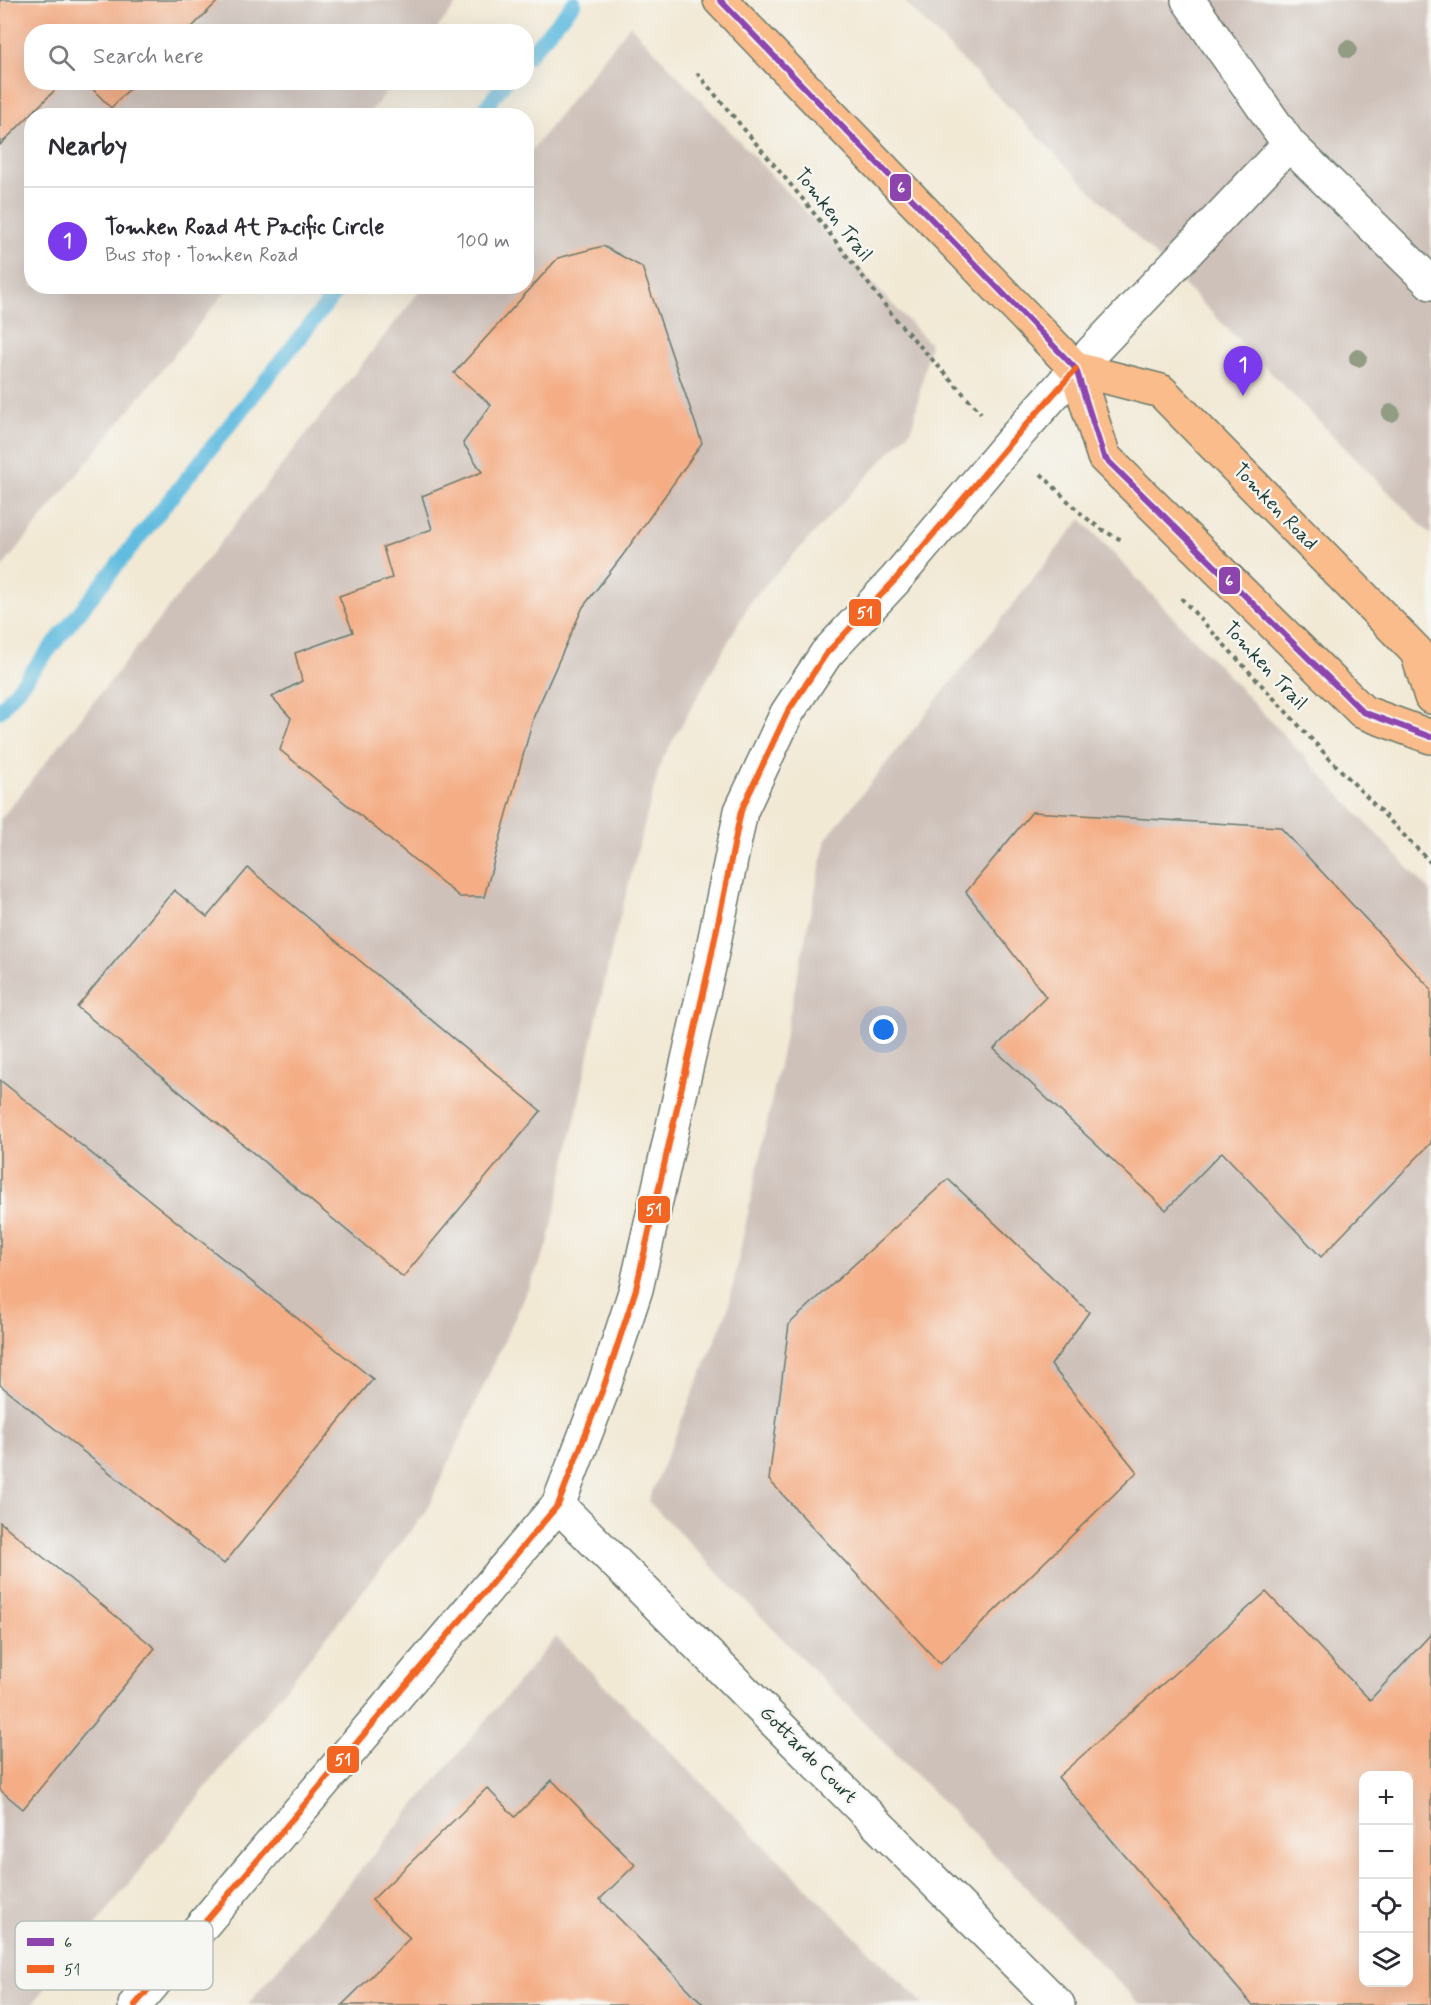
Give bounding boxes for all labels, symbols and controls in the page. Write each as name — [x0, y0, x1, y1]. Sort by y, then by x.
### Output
search box — [24, 24, 534, 90]
icon: search — [45, 41, 78, 74]
text: Search here — [93, 43, 204, 71]
text: Nearby — [48, 130, 127, 164]
street label: Tomken Trail — [788, 162, 878, 268]
line badge: 6 — [889, 173, 912, 202]
text: 6 — [897, 178, 905, 199]
text: Tomken Road At Pacific Circle — [105, 214, 384, 242]
text: 1 — [63, 228, 72, 255]
text: 100 m — [456, 228, 510, 255]
text: Bus stop · Tomken Road — [105, 242, 298, 269]
pin: 1 — [1224, 346, 1262, 396]
street label: Tomken Road — [1226, 457, 1324, 557]
line badge: 6 — [1218, 566, 1241, 595]
text: 6 — [1225, 571, 1233, 592]
line badge: 51 — [848, 598, 882, 627]
text: 51 — [857, 603, 873, 624]
street label: Tomken Trail — [1217, 616, 1313, 716]
your location — [869, 1015, 898, 1044]
line badge: 51 — [637, 1195, 671, 1224]
text: 51 — [646, 1200, 662, 1221]
street label: Gottardo Court — [753, 1700, 863, 1810]
line badge: 51 — [326, 1745, 360, 1774]
text: 51 — [335, 1750, 351, 1771]
map controls — [1359, 1771, 1413, 1987]
button: + — [1359, 1771, 1413, 1825]
button: − — [1359, 1825, 1413, 1879]
button: locate — [1359, 1879, 1413, 1933]
legend — [15, 1921, 213, 1990]
text: 6 — [64, 1933, 72, 1954]
button: layers — [1359, 1933, 1413, 1987]
text: 51 — [64, 1960, 80, 1981]

